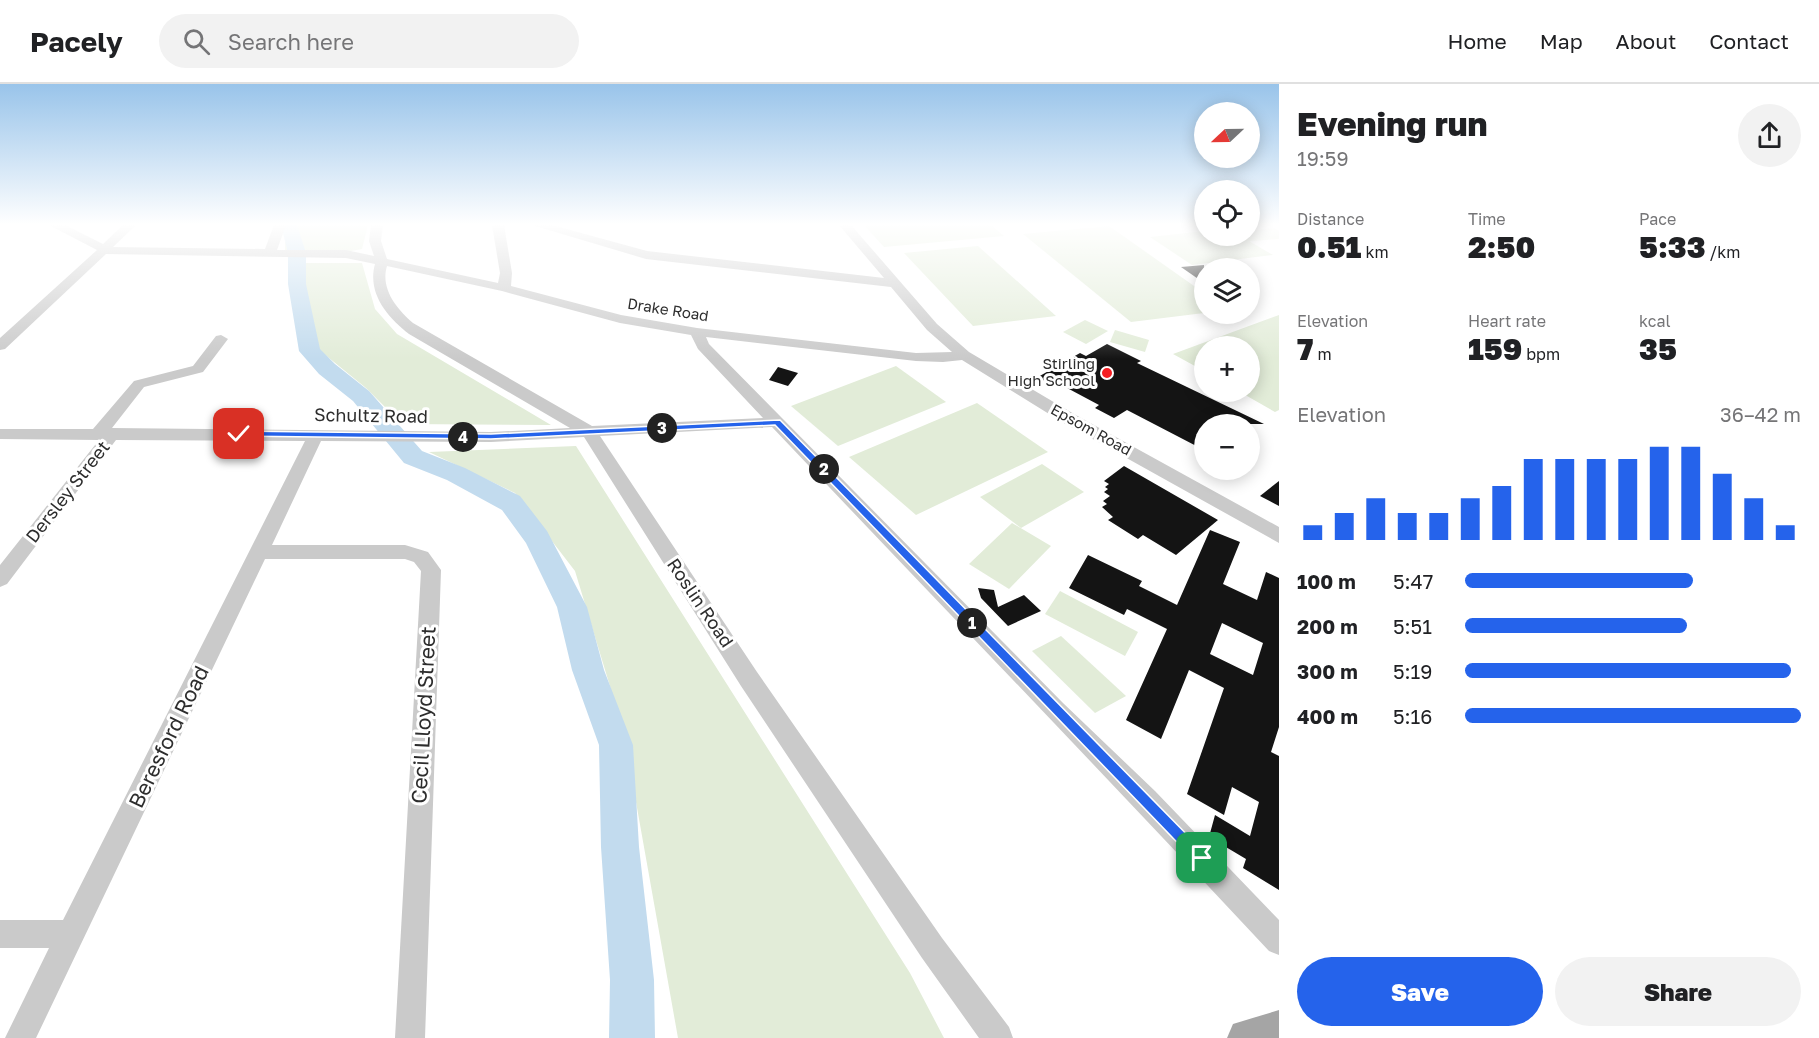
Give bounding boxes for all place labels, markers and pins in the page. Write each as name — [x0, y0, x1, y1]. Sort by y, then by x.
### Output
place label: Stirling High School — [1008, 354, 1095, 389]
marker: Stirling High School — [1100, 366, 1114, 380]
pin — [213, 408, 264, 459]
pin: 3 — [647, 413, 677, 443]
pin: 4 — [448, 422, 478, 452]
pin: 2 — [809, 454, 839, 484]
pin: 1 — [957, 608, 987, 638]
pin — [1176, 832, 1227, 883]

